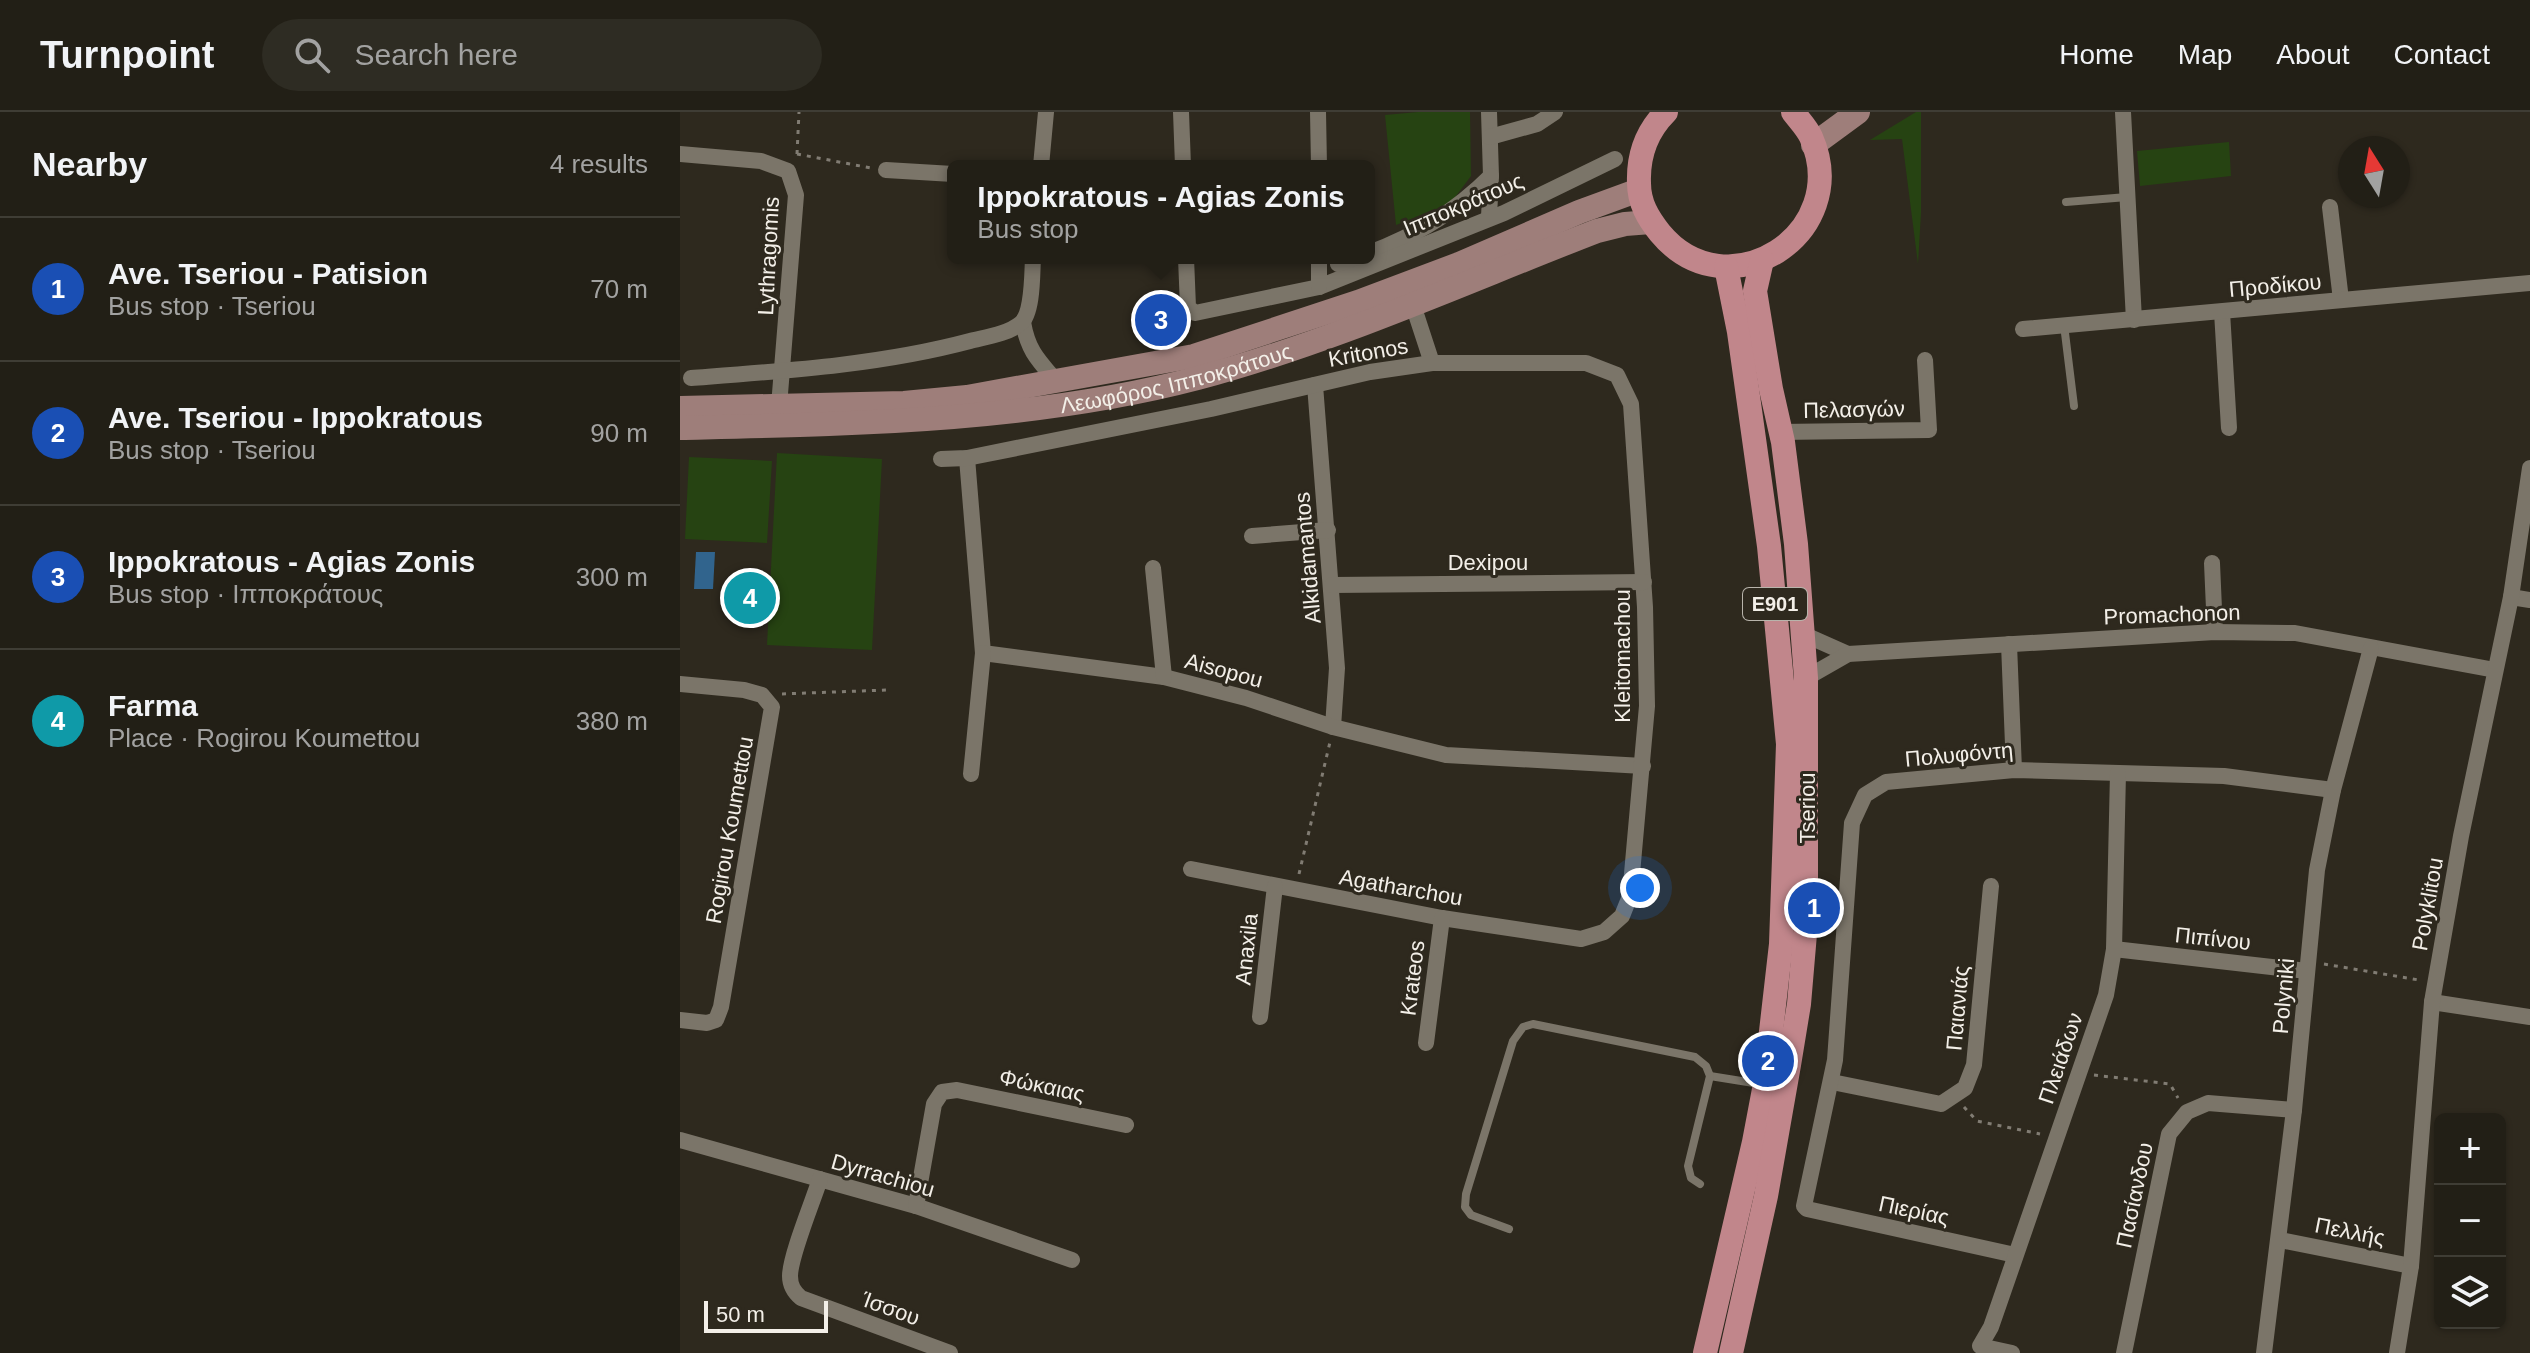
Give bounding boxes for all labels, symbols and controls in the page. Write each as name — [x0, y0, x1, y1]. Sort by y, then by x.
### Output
search box — [262, 19, 822, 91]
icon: search — [290, 33, 334, 77]
text: Turnpoint — [40, 34, 214, 76]
text: Search here — [354, 38, 518, 71]
text: Home — [2059, 39, 2134, 70]
text: Map — [2178, 39, 2232, 70]
text: About — [2276, 39, 2350, 70]
text: Contact — [2394, 39, 2490, 70]
north arrow — [2338, 136, 2410, 208]
text: Nearby — [32, 145, 147, 183]
text: 4 results — [550, 149, 648, 179]
popup — [947, 160, 1375, 264]
street label: Ιπποκράτους — [1399, 168, 1527, 241]
text: Ippokratous - Agias Zonis — [977, 180, 1345, 213]
street label: Lythragomis — [753, 196, 784, 316]
text: Bus stop — [977, 214, 1079, 244]
text: Ave. Tseriou - Patision — [108, 257, 428, 290]
street label: Προδίκου — [2228, 269, 2322, 302]
text: 1 — [51, 274, 65, 304]
text: 70 m — [590, 274, 648, 304]
pin: 3 — [1135, 290, 1187, 350]
text: Bus stop · Tseriou — [108, 291, 316, 321]
street label: Kritonos — [1326, 333, 1410, 372]
street label: Λεωφόρος Ιπποκράτους — [1059, 338, 1295, 418]
street label: Πελασγών — [1803, 396, 1905, 423]
text: Ave. Tseriou - Ippokratous — [108, 401, 483, 434]
text: 2 — [51, 418, 65, 448]
text: 90 m — [590, 418, 648, 448]
text: Bus stop · Tseriou — [108, 435, 316, 465]
street label: Alkidamantos — [1289, 491, 1326, 625]
text: Ippokratous - Agias Zonis — [108, 545, 475, 578]
street label: Dexipou — [1448, 550, 1528, 575]
text: 3 — [51, 562, 65, 592]
text: 300 m — [576, 562, 648, 592]
pin: 4 — [724, 568, 776, 628]
text: Bus stop · Ιπποκράτους — [108, 579, 383, 609]
road number: E901 — [1743, 588, 1807, 620]
street label: Kleitomachou — [1610, 589, 1635, 723]
street label: Promachonon — [2103, 600, 2241, 629]
street label: Aisopou — [1182, 648, 1266, 693]
text: Farma — [108, 689, 198, 722]
text: 4 — [51, 706, 65, 736]
text: 380 m — [576, 706, 648, 736]
text: Place · Rogirou Koumettou — [108, 723, 420, 753]
street label: Rogirou Koumettou — [701, 735, 758, 926]
street label: Πολυφόντη — [1904, 737, 2014, 772]
street label: Tseriou — [1795, 773, 1820, 843]
street label: Polyklitou — [2407, 856, 2448, 953]
street label: Agatharchou — [1337, 864, 1465, 911]
your location — [1620, 868, 1660, 908]
pin: 1 — [1788, 878, 1840, 938]
street label: Anaxila — [1230, 911, 1263, 986]
street label: Πιπίνου — [2174, 922, 2252, 955]
street label: Krateos — [1395, 939, 1430, 1017]
street label: Polyniki — [2268, 957, 2299, 1035]
street label: Παιανιάς — [1941, 964, 1974, 1052]
street label: Πλειάδων — [2033, 1009, 2088, 1107]
pin: 2 — [1742, 1031, 1794, 1091]
street label: Φώκαιας — [997, 1064, 1087, 1107]
map controls — [2434, 1113, 2506, 1329]
button: + — [2434, 1113, 2506, 1185]
street label: Πασίανδου — [2111, 1140, 2158, 1250]
street label: Dyrrachiou — [828, 1149, 937, 1202]
button: − — [2434, 1185, 2506, 1257]
street label: Πιερίας — [1876, 1191, 1951, 1230]
street label: Πελλής — [2313, 1212, 2387, 1250]
button: layers — [2434, 1257, 2506, 1329]
street label: Ίσσου — [857, 1286, 923, 1330]
scale bar — [704, 1297, 828, 1333]
text: 50 m — [716, 1302, 765, 1327]

